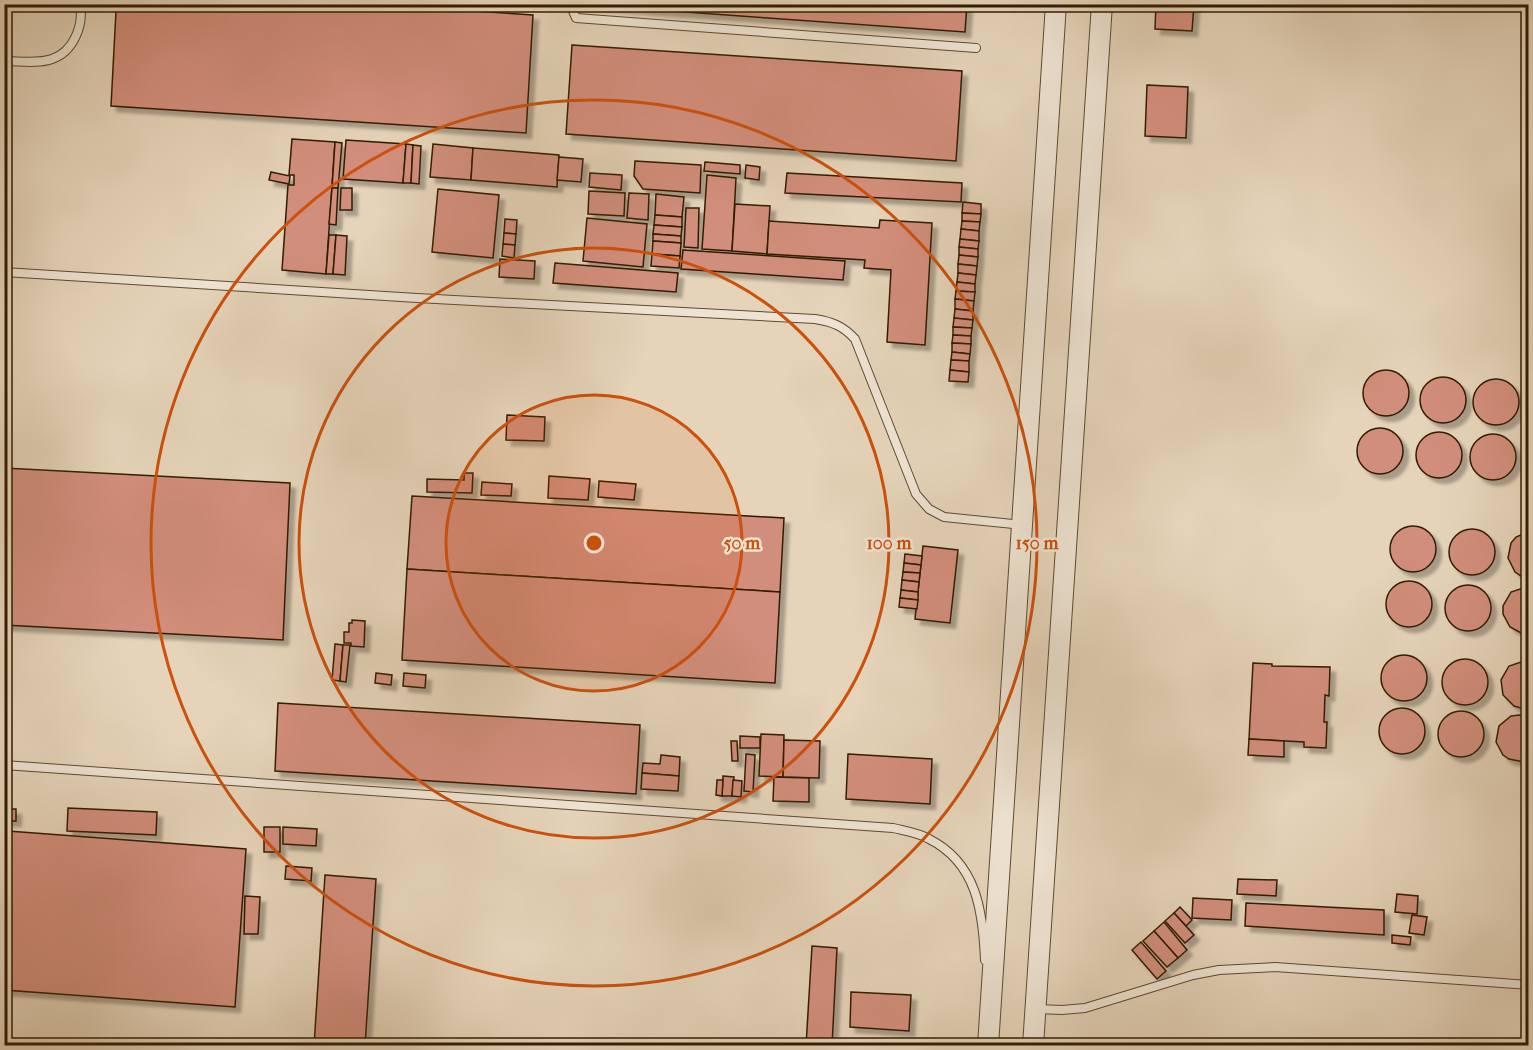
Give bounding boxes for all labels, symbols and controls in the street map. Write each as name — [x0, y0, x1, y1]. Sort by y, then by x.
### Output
centre of rings — [584, 533, 604, 553]
text: 50 m — [724, 533, 761, 554]
text: 100 m — [866, 533, 913, 554]
text: 150 m — [1016, 533, 1059, 554]

